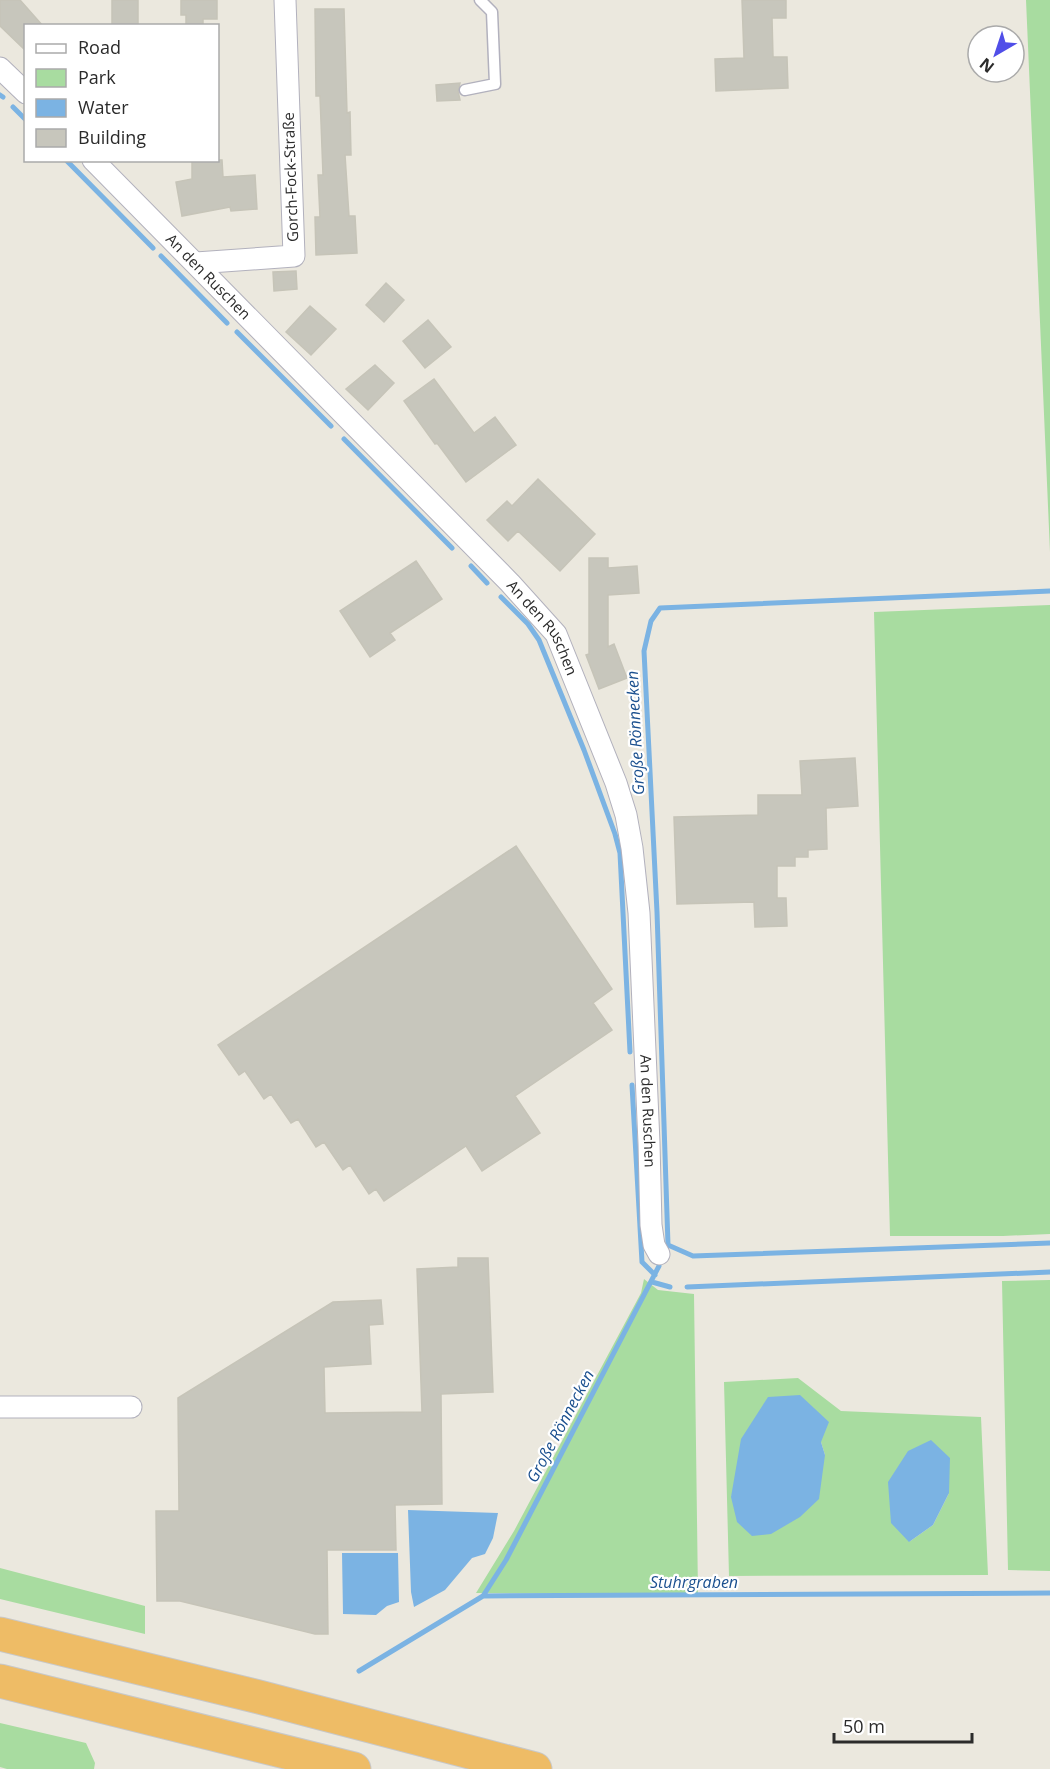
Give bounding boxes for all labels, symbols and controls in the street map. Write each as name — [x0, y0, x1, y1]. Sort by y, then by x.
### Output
legend — [24, 24, 219, 162]
north arrow — [966, 24, 1026, 84]
text: Road — [78, 35, 121, 59]
text: N — [975, 53, 999, 78]
text: Park — [78, 65, 116, 89]
text: Water — [78, 95, 129, 119]
street label: Gorch-Fock-Straße — [278, 112, 302, 242]
text: Building — [78, 125, 146, 149]
street label: An den Ruschen — [162, 229, 256, 323]
street label: An den Ruschen — [503, 575, 583, 678]
water label: Große Rönnecken — [621, 670, 649, 796]
street label: An den Ruschen — [636, 1054, 661, 1168]
water label: Große Rönnecken — [521, 1366, 599, 1486]
water label: Stuhrgraben — [650, 1571, 738, 1593]
scale bar — [834, 1706, 972, 1744]
text: 50 m — [843, 1714, 885, 1738]

